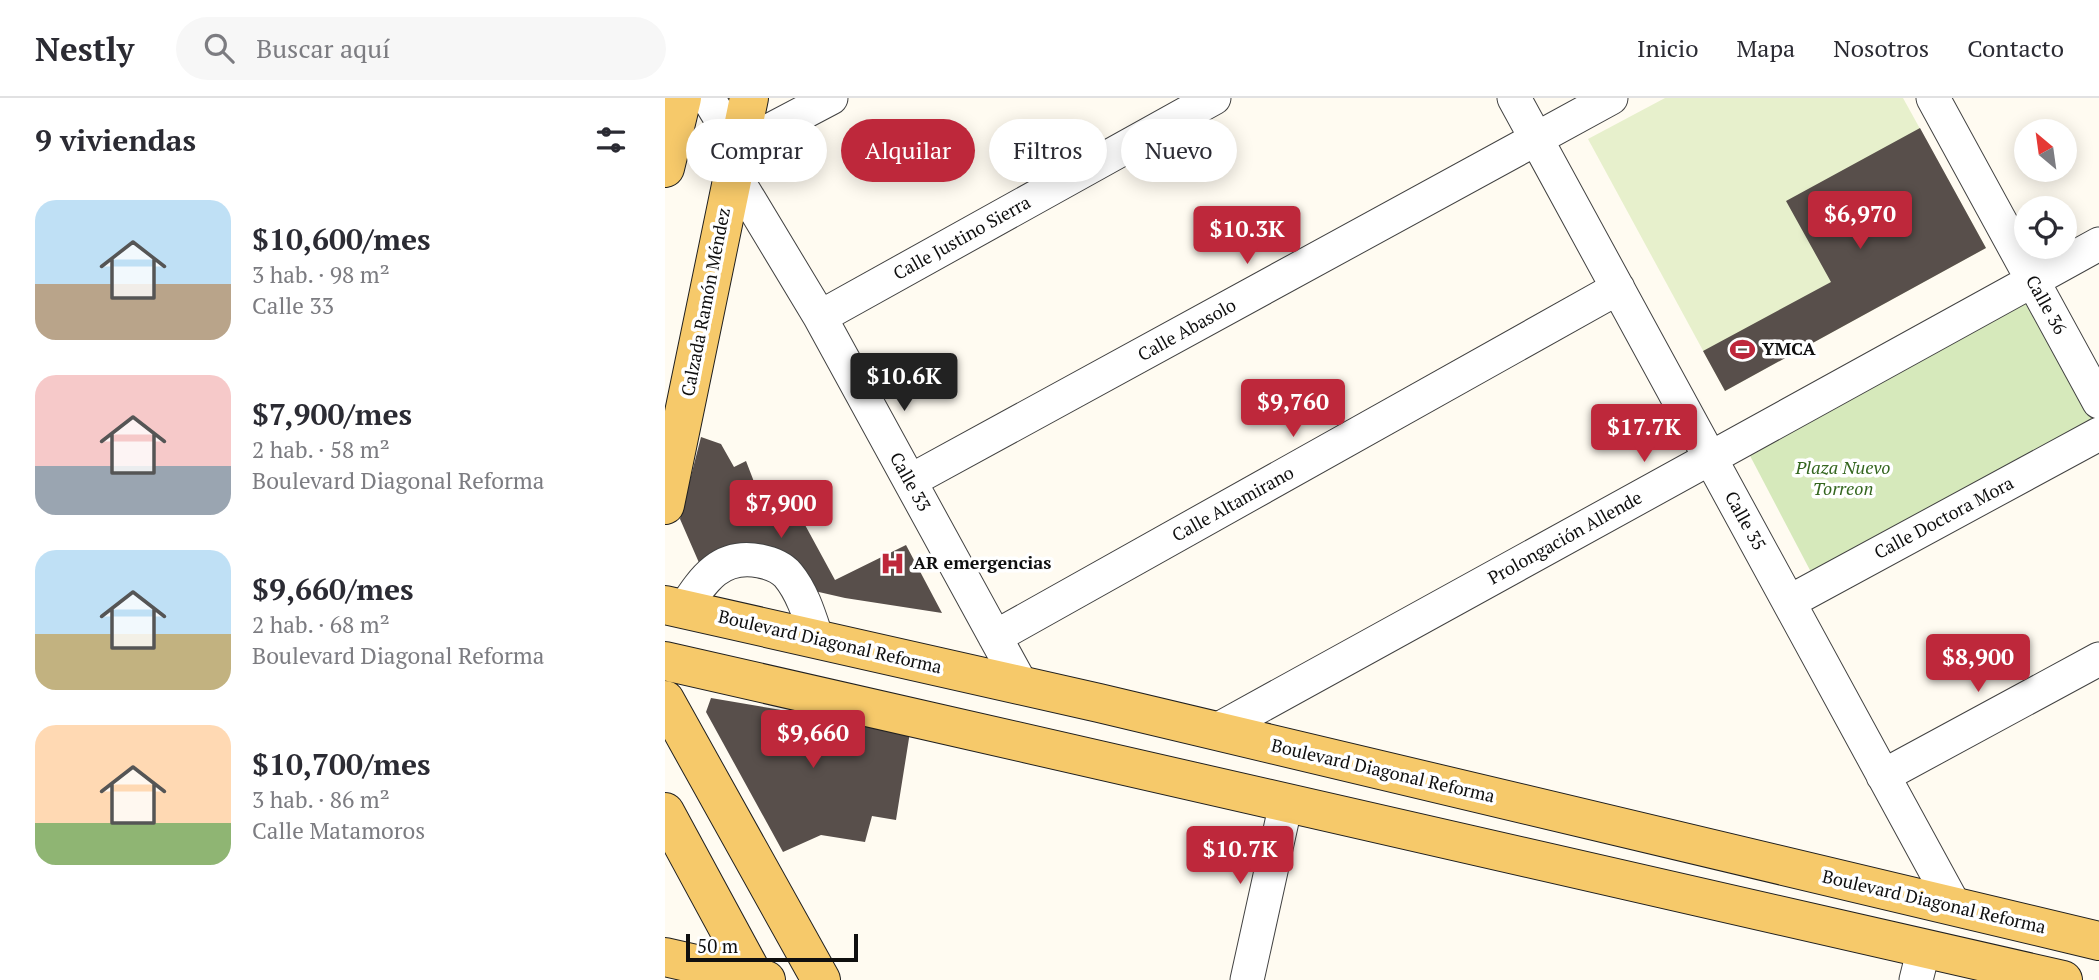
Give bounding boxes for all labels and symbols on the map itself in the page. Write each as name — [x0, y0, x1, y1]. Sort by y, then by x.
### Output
north arrow — [2014, 119, 2077, 182]
street label: Calle Justino Sierra — [889, 189, 1034, 285]
pin: $6,970 — [1803, 192, 1917, 251]
street label: Calzada Ramón Méndez — [675, 206, 735, 398]
pin: $10.3K — [1190, 206, 1304, 266]
street label: Calle 36 — [2021, 271, 2073, 339]
street label: Calle Abasolo — [1133, 292, 1240, 366]
sports icon: YMCA — [1728, 335, 1756, 363]
place label: YMCA — [1762, 336, 1817, 360]
pin: $10.6K — [847, 354, 961, 413]
pin: $9,760 — [1236, 380, 1350, 439]
pin: $17.7K — [1587, 404, 1701, 464]
street label: Calle 33 — [885, 448, 937, 515]
park label: Plaza Nuevo Torreon — [1795, 455, 1890, 500]
street label: Calle Altamirano — [1167, 460, 1298, 547]
street label: Calle Doctora Mora — [1870, 470, 2017, 564]
pin: $7,900 — [724, 480, 838, 540]
street label: Prolongación Allende — [1483, 485, 1646, 589]
street label: Calle 35 — [1720, 487, 1772, 554]
hospital icon: AR emergencias — [879, 549, 907, 577]
place label: AR emergencias — [913, 550, 1052, 574]
street label: Boulevard Diagonal Reforma — [716, 604, 944, 678]
pin: $8,900 — [1921, 634, 2035, 694]
pin: $9,660 — [756, 710, 870, 770]
street label: Boulevard Diagonal Reforma — [1269, 733, 1497, 807]
pin: $10.7K — [1183, 826, 1297, 886]
street label: Boulevard Diagonal Reforma — [1820, 864, 2048, 938]
scale bar — [686, 931, 857, 963]

